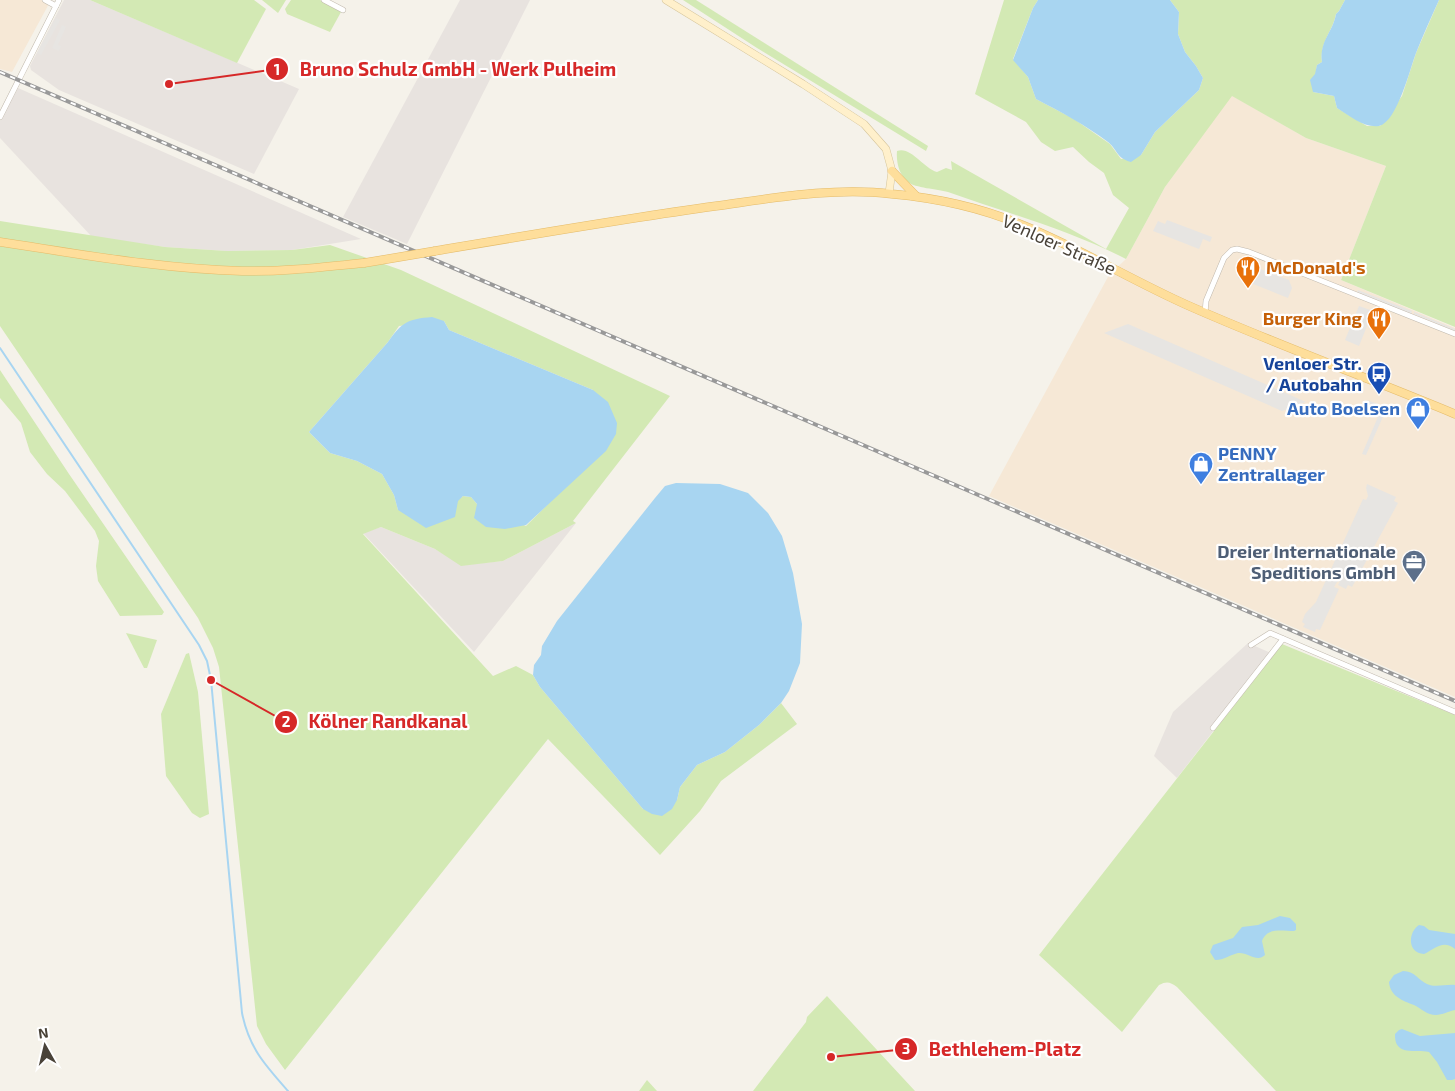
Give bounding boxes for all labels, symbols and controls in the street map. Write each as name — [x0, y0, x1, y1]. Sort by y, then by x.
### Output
callout: Bruno Schulz GmbH - Werk Pulheim — [265, 52, 626, 86]
text: Bruno Schulz GmbH - Werk Pulheim — [300, 57, 616, 80]
text: 1 — [274, 60, 280, 78]
street label: Venloer Straße — [999, 209, 1120, 279]
restaurant icon: McDonald's — [1235, 255, 1261, 289]
place label: McDonald's — [1266, 256, 1366, 278]
restaurant icon: Burger King — [1366, 306, 1392, 340]
place label: Burger King — [1263, 307, 1363, 329]
place label: Venloer Str. / Autobahn — [1263, 352, 1362, 395]
bus stop icon: Venloer Str. / Autobahn — [1366, 361, 1392, 395]
shop icon: Auto Boelsen — [1405, 396, 1431, 430]
place label: Auto Boelsen — [1287, 397, 1400, 419]
place label: PENNY Zentrallager — [1218, 442, 1325, 485]
shop icon: PENNY Zentrallager — [1188, 451, 1214, 485]
place label: Dreier Internationale Speditions GmbH — [1217, 540, 1396, 583]
office icon: Dreier Internationale Speditions GmbH — [1401, 549, 1427, 583]
callout: Kölner Randkanal — [274, 705, 478, 739]
text: Kölner Randkanal — [309, 709, 468, 732]
text: 2 — [282, 712, 291, 730]
north arrow — [20, 1021, 70, 1071]
text: N — [37, 1024, 49, 1042]
callout: Bethlehem-Platz — [894, 1032, 1091, 1066]
text: Bethlehem-Platz — [929, 1037, 1081, 1060]
text: 3 — [902, 1039, 910, 1057]

